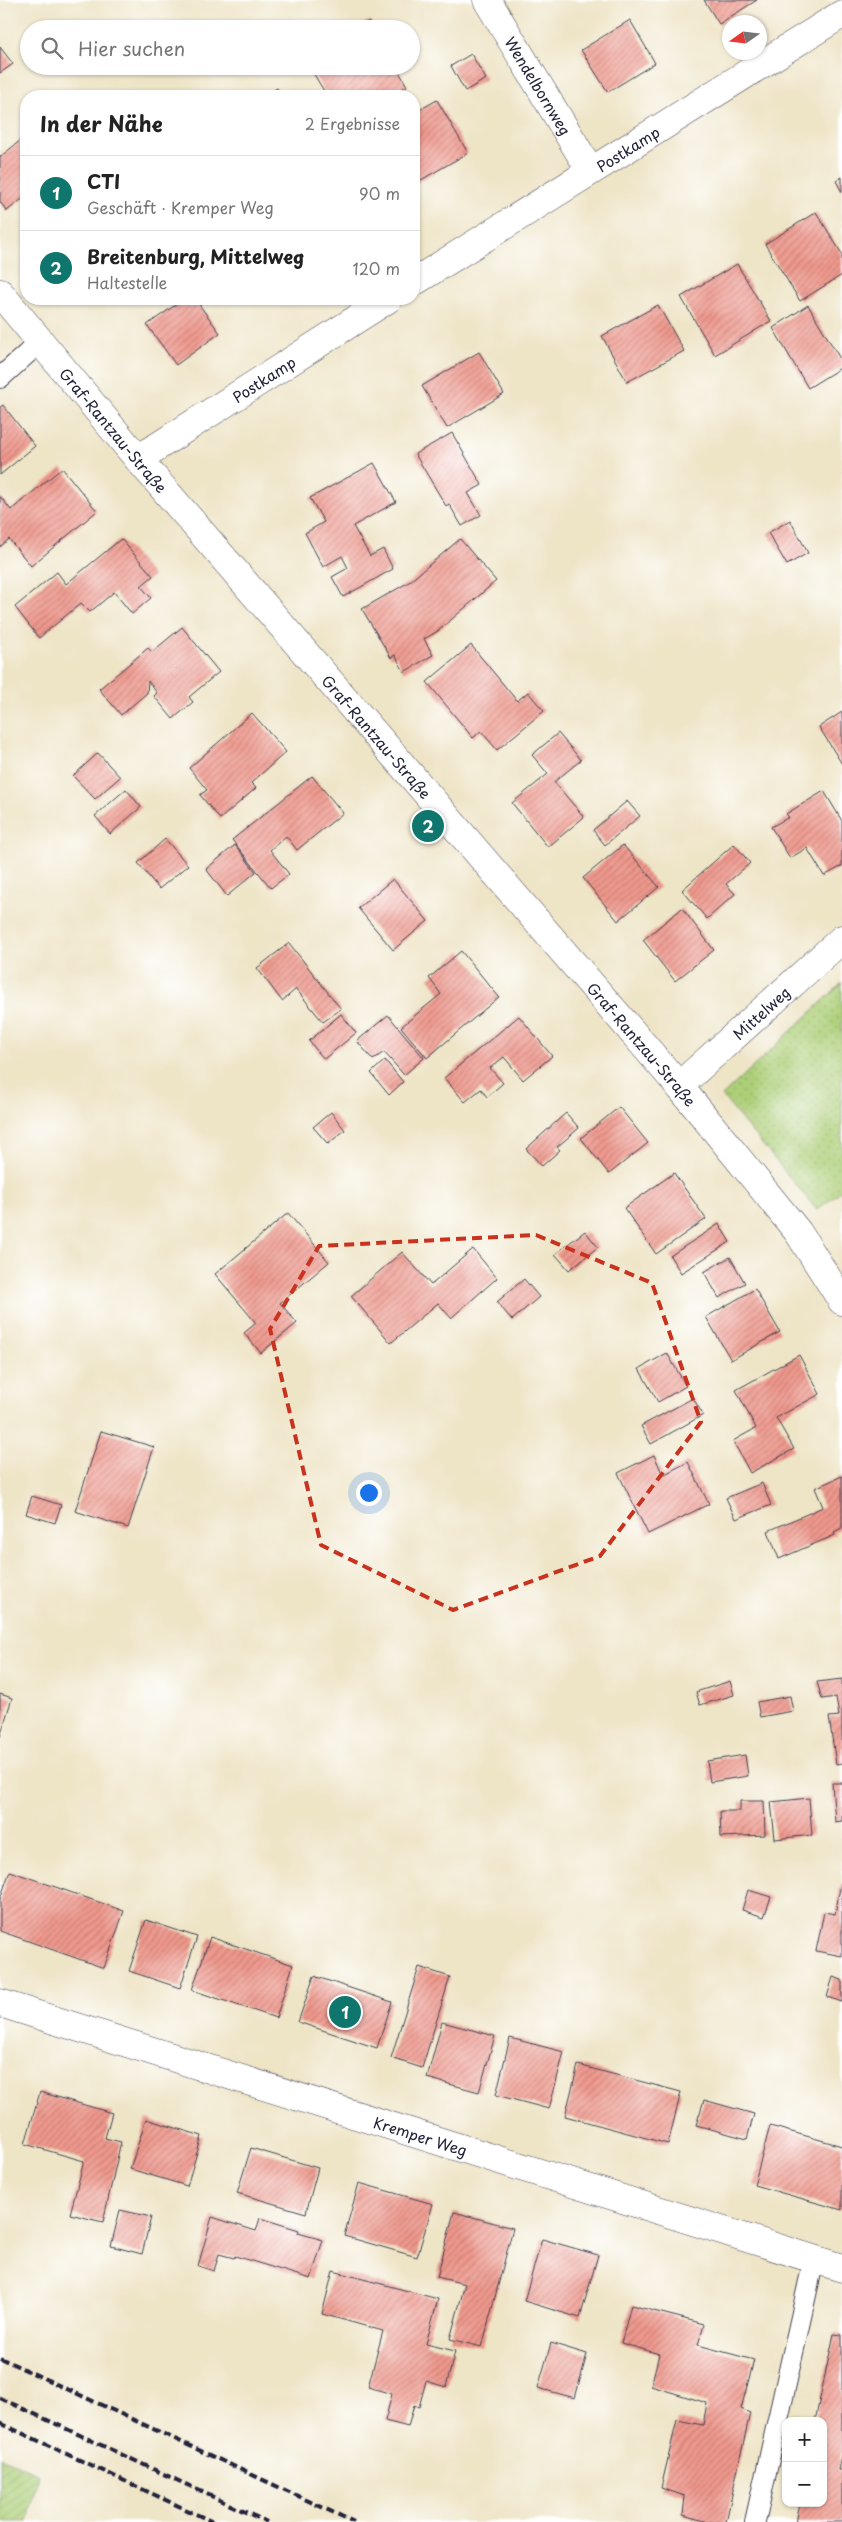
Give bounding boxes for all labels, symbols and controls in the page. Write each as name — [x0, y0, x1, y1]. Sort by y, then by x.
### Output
north arrow — [722, 15, 767, 60]
search box — [20, 20, 420, 75]
street label: Wendelbornweg — [500, 32, 578, 139]
icon: search — [38, 34, 66, 62]
text: Hier suchen — [78, 34, 185, 62]
text: In der Nähe — [40, 107, 162, 139]
text: 2 Ergebnisse — [305, 111, 400, 135]
street label: Postkamp — [591, 120, 664, 177]
text: CTI — [87, 167, 120, 195]
text: 1 — [52, 181, 60, 205]
text: 90 m — [359, 181, 400, 205]
text: Geschäft · Kremper Weg — [87, 195, 274, 219]
text: Breitenburg, Mittelweg — [87, 242, 304, 270]
text: 2 — [50, 256, 62, 280]
text: 120 m — [353, 256, 400, 280]
text: Haltestelle — [87, 270, 167, 294]
street label: Postkamp — [227, 350, 300, 408]
street label: Graf-Rantzau-Straße — [55, 362, 173, 497]
street label: Graf-Rantzau-Straße — [317, 669, 437, 803]
pin: 2 — [412, 807, 444, 845]
street label: Graf-Rantzau-Straße — [582, 977, 702, 1111]
street label: Mittelweg — [727, 980, 795, 1044]
your location — [356, 1480, 382, 1506]
pin: 1 — [329, 1993, 361, 2031]
street label: Kremper Weg — [371, 2110, 470, 2161]
map controls — [782, 2417, 827, 2507]
button: + — [782, 2417, 827, 2462]
button: − — [782, 2462, 827, 2507]

